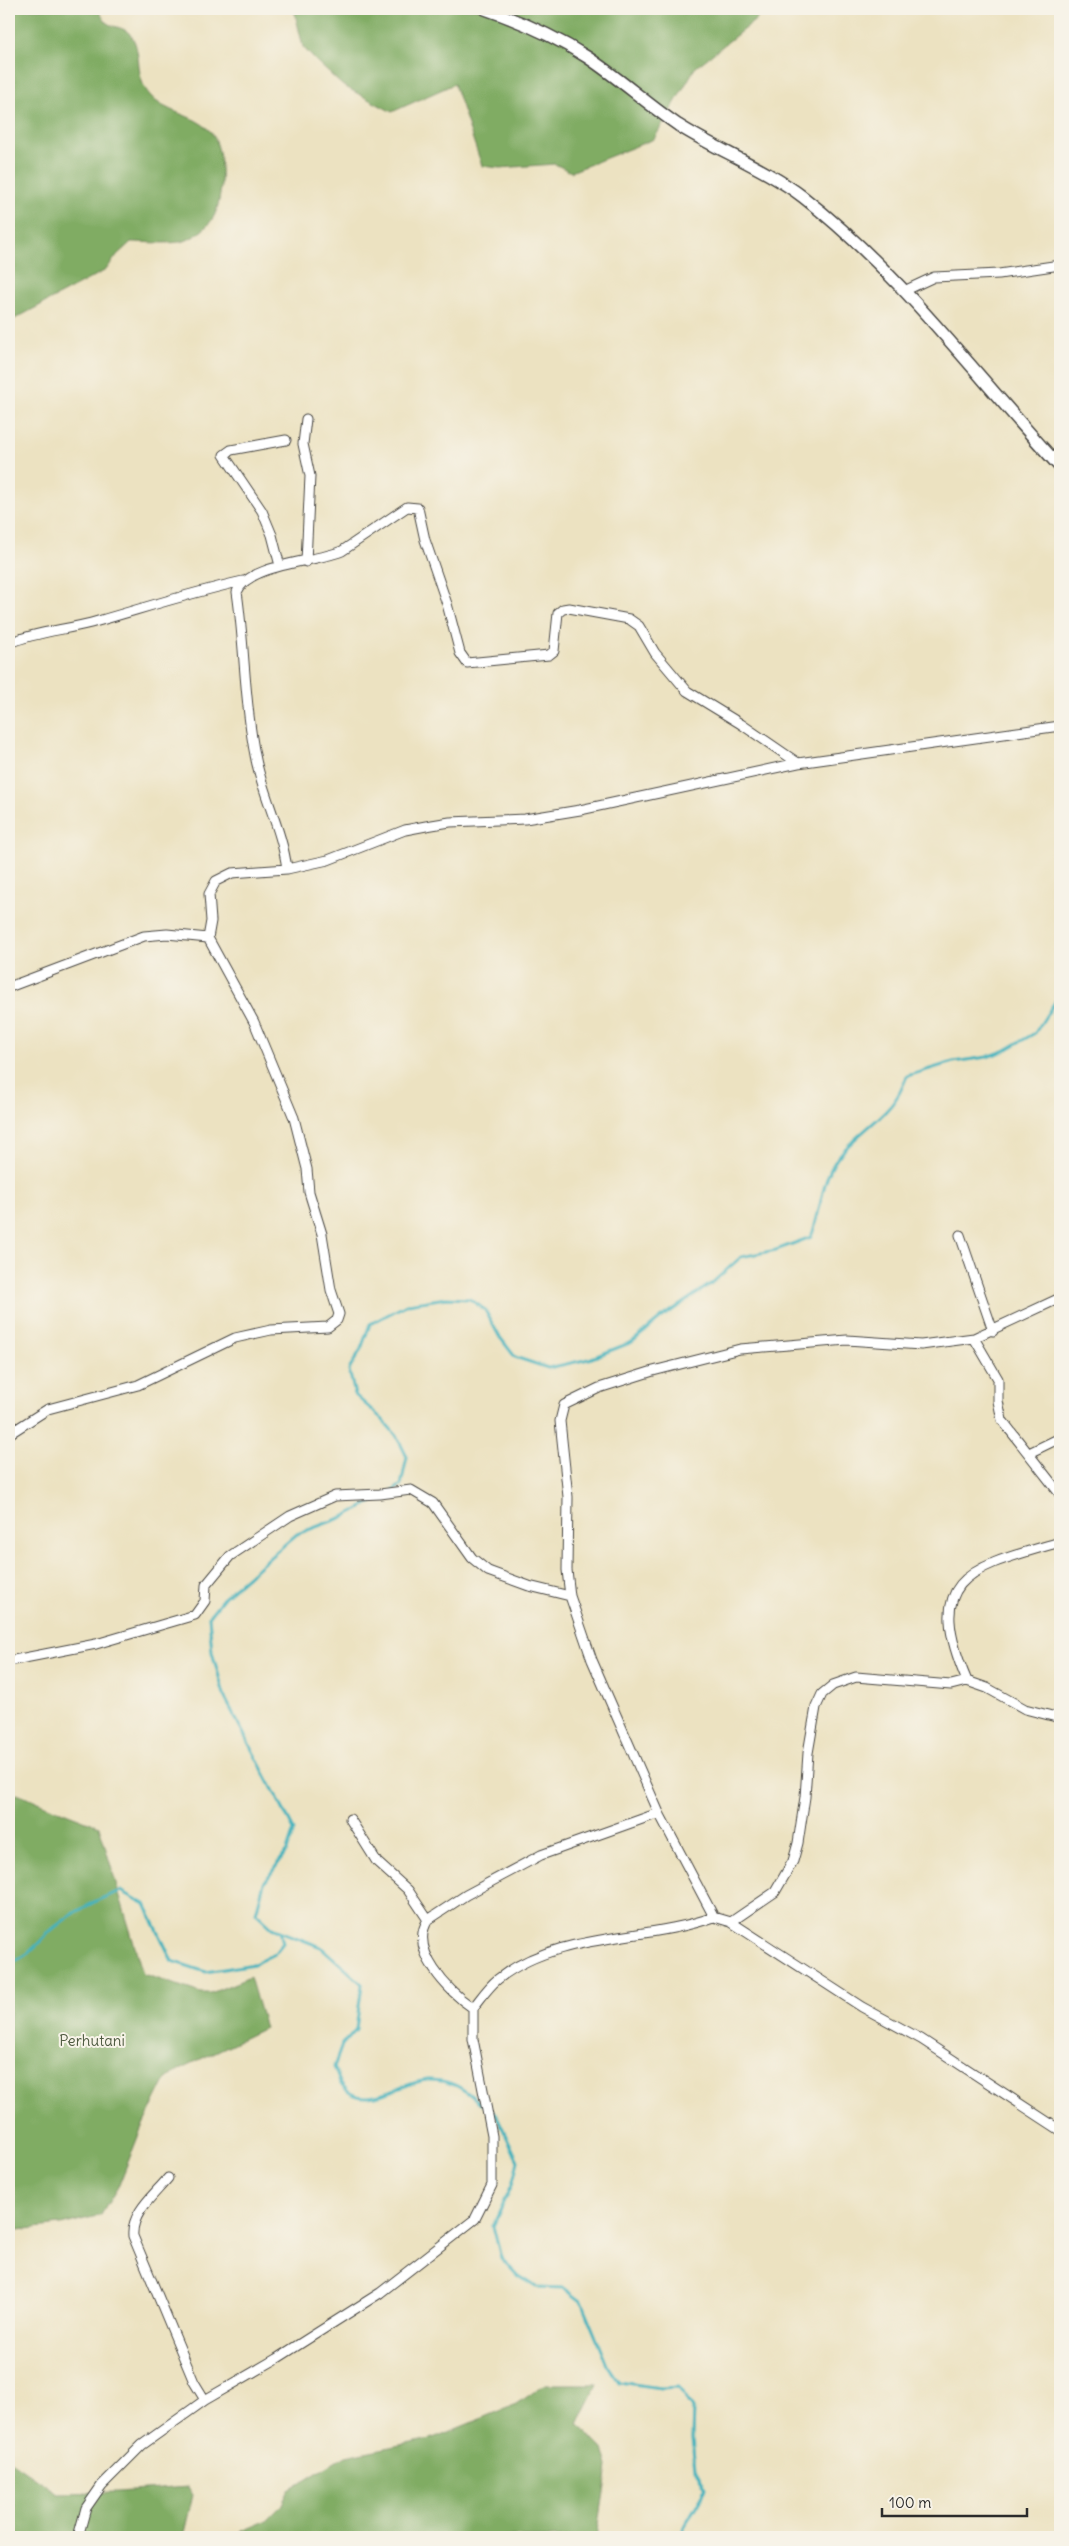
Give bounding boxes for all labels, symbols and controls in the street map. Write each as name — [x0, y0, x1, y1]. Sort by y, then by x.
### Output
park label: Perhutani — [59, 2031, 125, 2050]
scale bar — [882, 2486, 1026, 2518]
text: 100 m — [889, 2493, 931, 2512]

